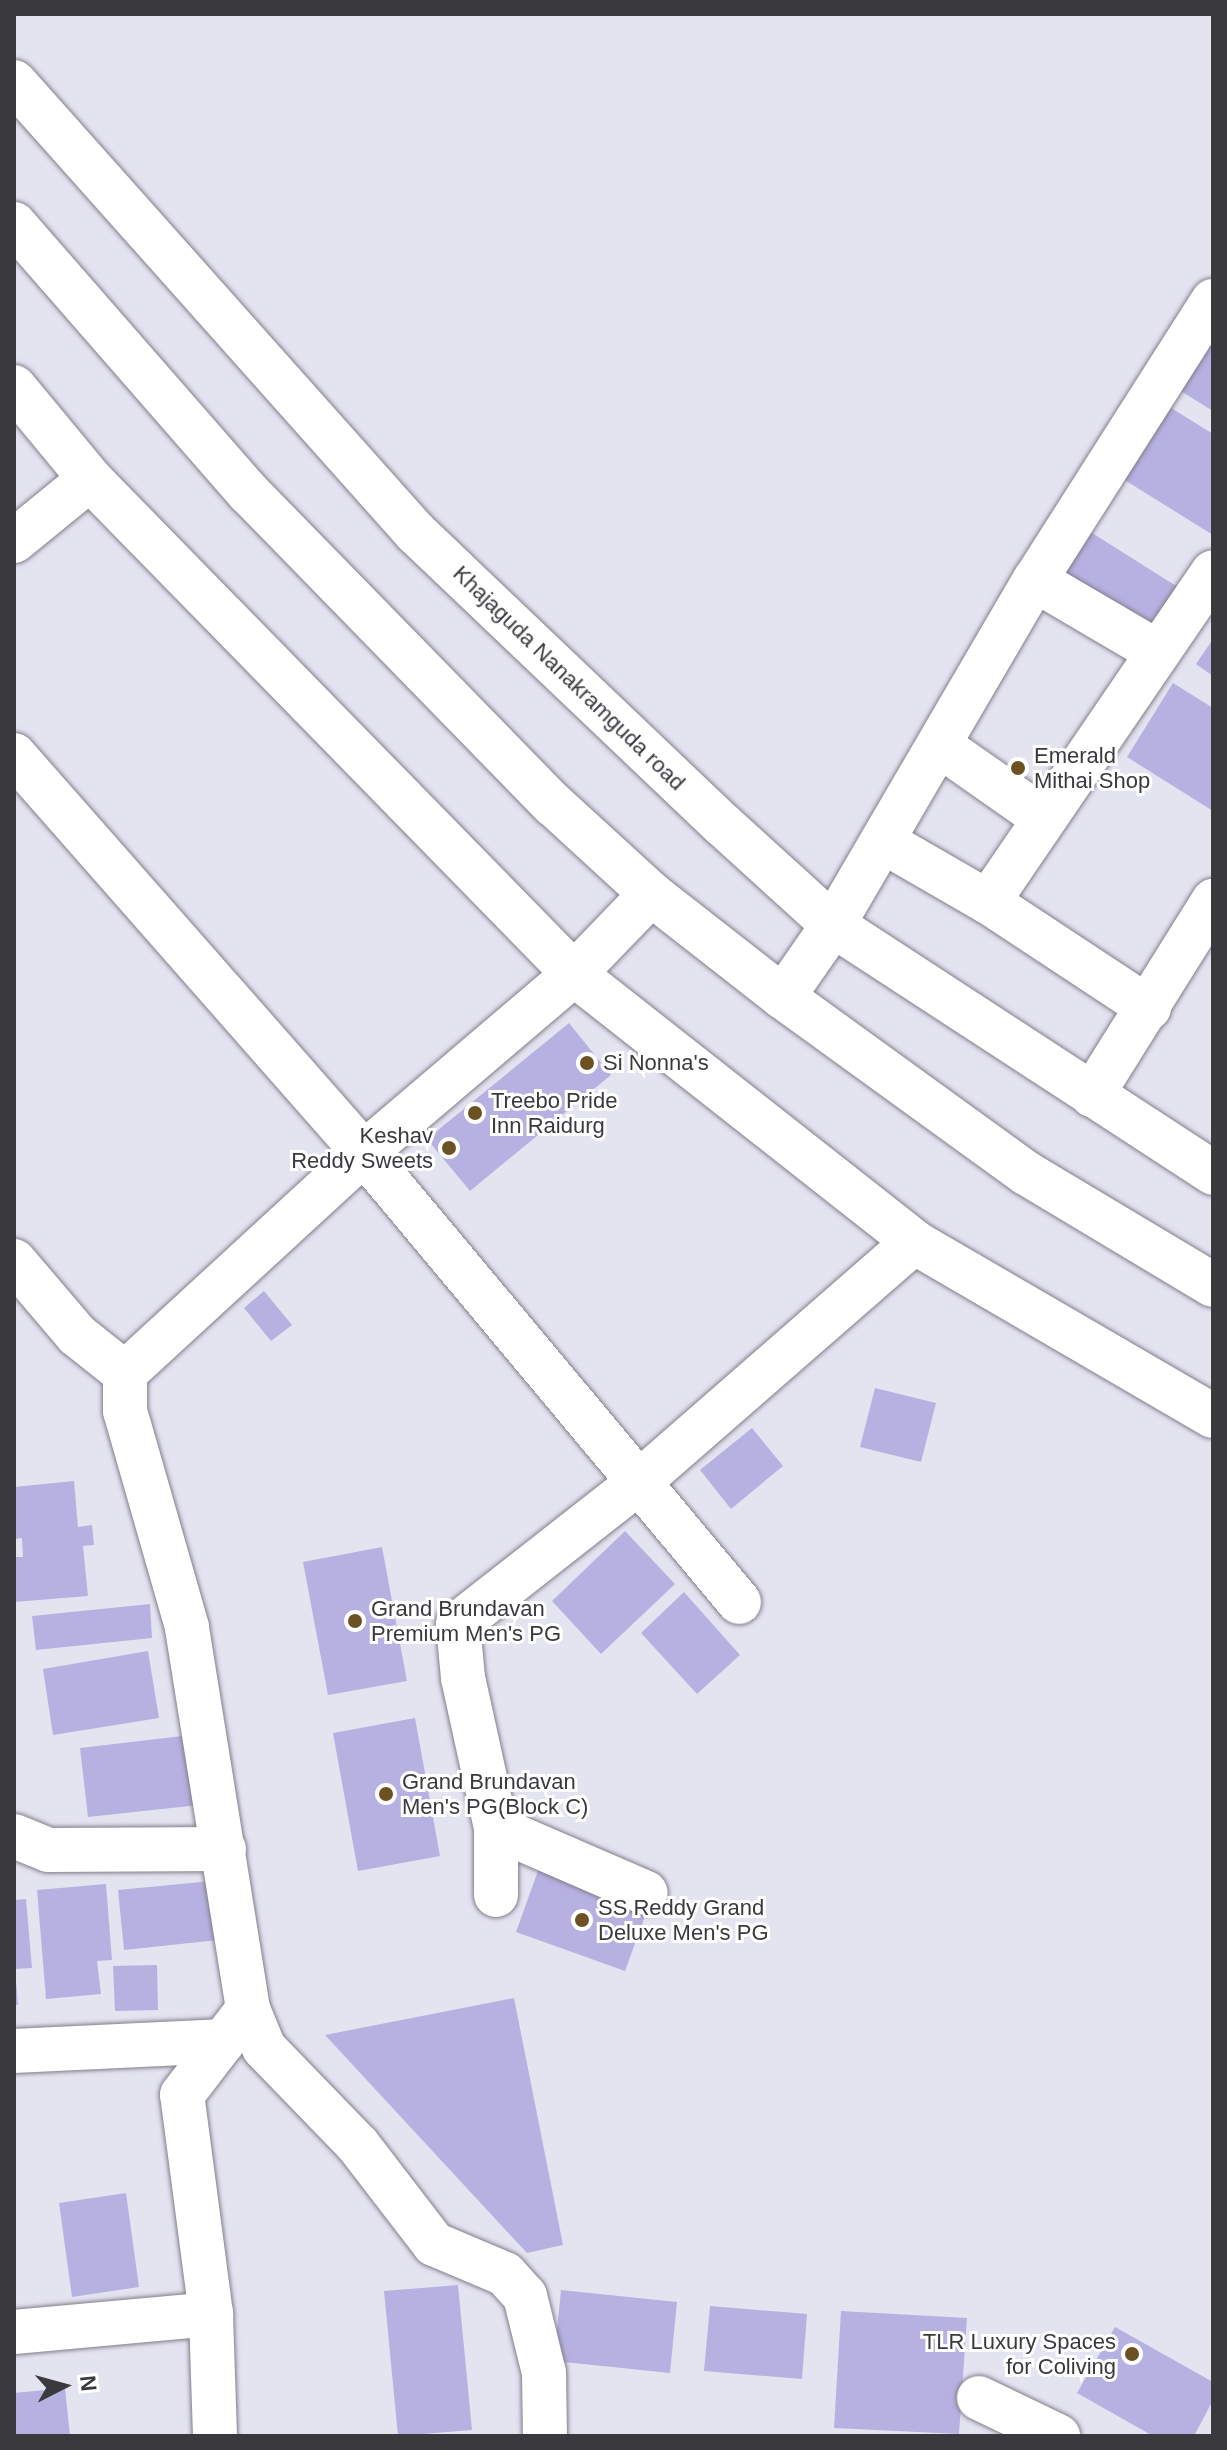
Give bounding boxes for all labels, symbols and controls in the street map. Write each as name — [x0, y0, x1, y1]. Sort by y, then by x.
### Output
street label: Khajaguda Nanakramguda road — [448, 560, 690, 796]
place label: Emerald Mithai Shop — [1034, 742, 1150, 794]
marker: Emerald Mithai Shop — [1009, 759, 1027, 777]
place label: Si Nonna's — [603, 1050, 709, 1076]
marker: Si Nonna's — [578, 1054, 596, 1072]
place label: Treebo Pride Inn Raidurg — [491, 1087, 617, 1138]
marker: Treebo Pride Inn Raidurg — [466, 1104, 484, 1122]
place label: Keshav Reddy Sweets — [291, 1122, 433, 1174]
marker: Keshav Reddy Sweets — [440, 1139, 458, 1157]
place label: Grand Brundavan Premium Men's PG — [371, 1595, 561, 1646]
marker: Grand Brundavan Premium Men's PG — [346, 1612, 364, 1630]
place label: Grand Brundavan Men's PG(Block C) — [402, 1768, 588, 1820]
marker: Grand Brundavan Men's PG(Block C) — [377, 1785, 395, 1803]
place label: SS Reddy Grand Deluxe Men's PG — [598, 1894, 768, 1946]
marker: SS Reddy Grand Deluxe Men's PG — [573, 1911, 591, 1929]
place label: TLR Luxury Spaces for Coliving — [923, 2328, 1116, 2380]
marker: TLR Luxury Spaces for Coliving — [1123, 2345, 1141, 2363]
north arrow — [24, 2346, 104, 2426]
text: N — [75, 2374, 102, 2393]

